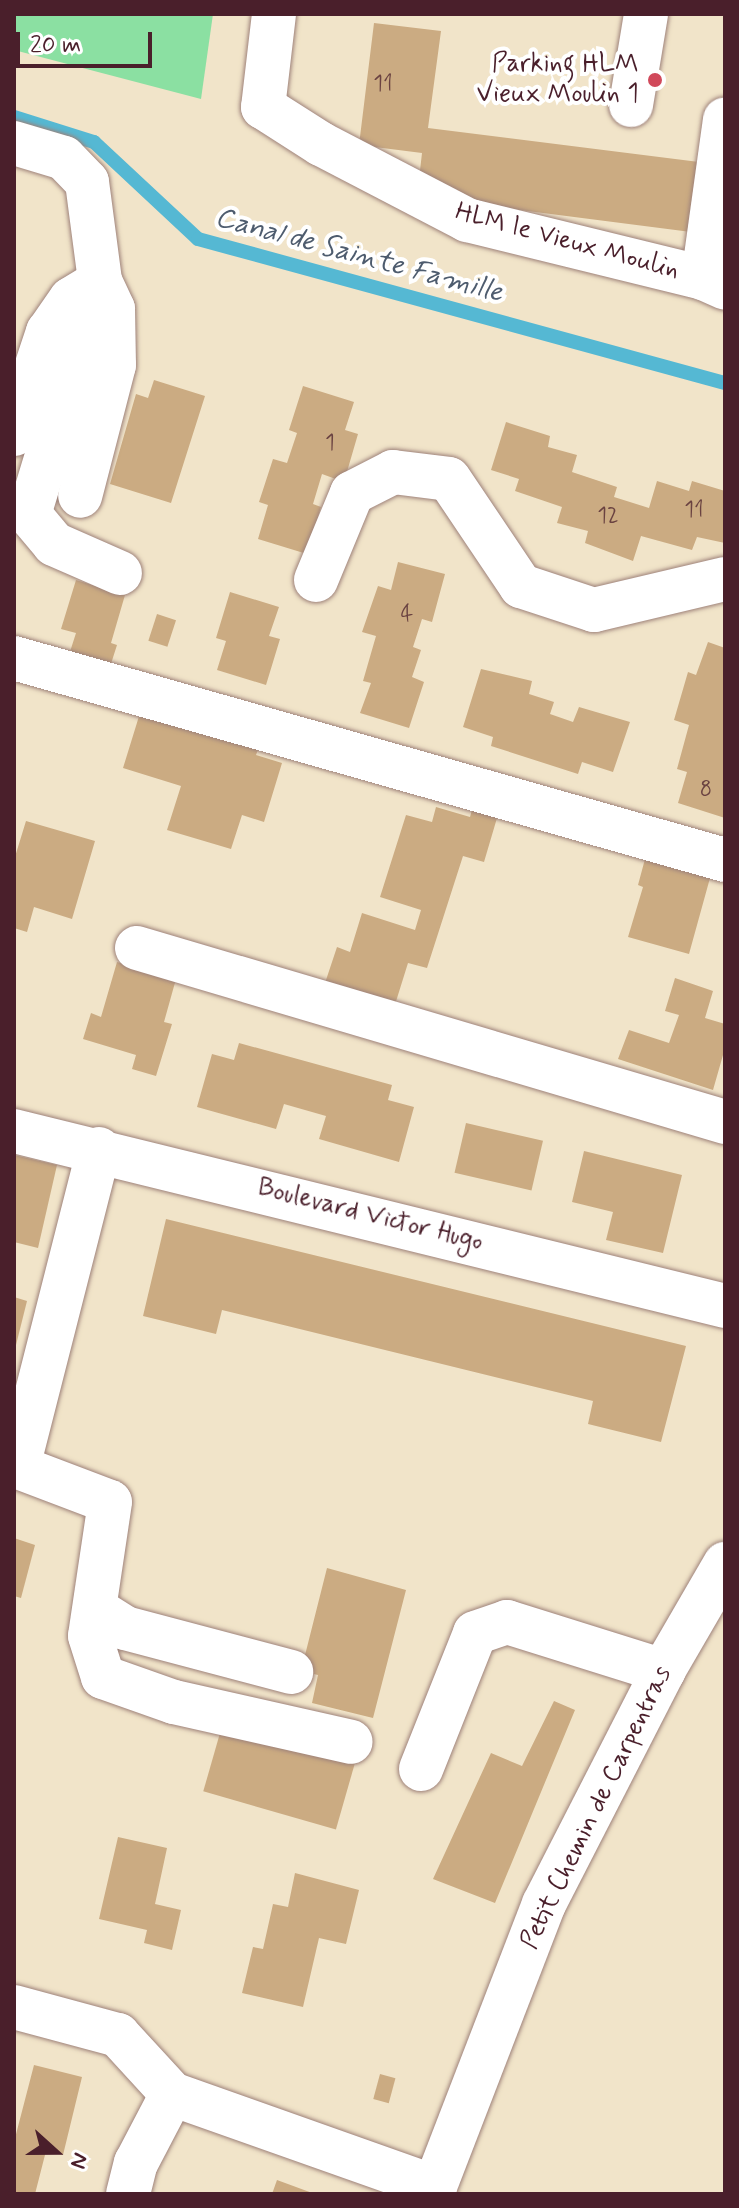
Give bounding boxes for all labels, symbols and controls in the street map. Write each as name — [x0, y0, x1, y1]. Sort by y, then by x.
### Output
scale bar — [20, 16, 156, 66]
text: 20 m — [30, 30, 81, 61]
place label: Parking HLM Vieux Moulin 1 — [478, 49, 639, 110]
marker: Parking HLM Vieux Moulin 1 — [646, 71, 664, 89]
house number: 11 — [373, 72, 393, 98]
street label: HLM le Vieux Moulin — [453, 198, 681, 286]
water label: Canal de Sainte Famille — [218, 203, 500, 309]
house number: 1 — [325, 431, 335, 457]
house number: 11 — [684, 498, 704, 524]
house number: 12 — [597, 504, 619, 530]
house number: 4 — [401, 602, 413, 628]
house number: 8 — [700, 778, 712, 804]
street label: Boulevard Victor Hugo — [253, 1173, 487, 1259]
street label: Petit Chemin de Carpentras — [513, 1657, 681, 1959]
north arrow — [16, 2112, 96, 2192]
text: N — [63, 2149, 94, 2172]

